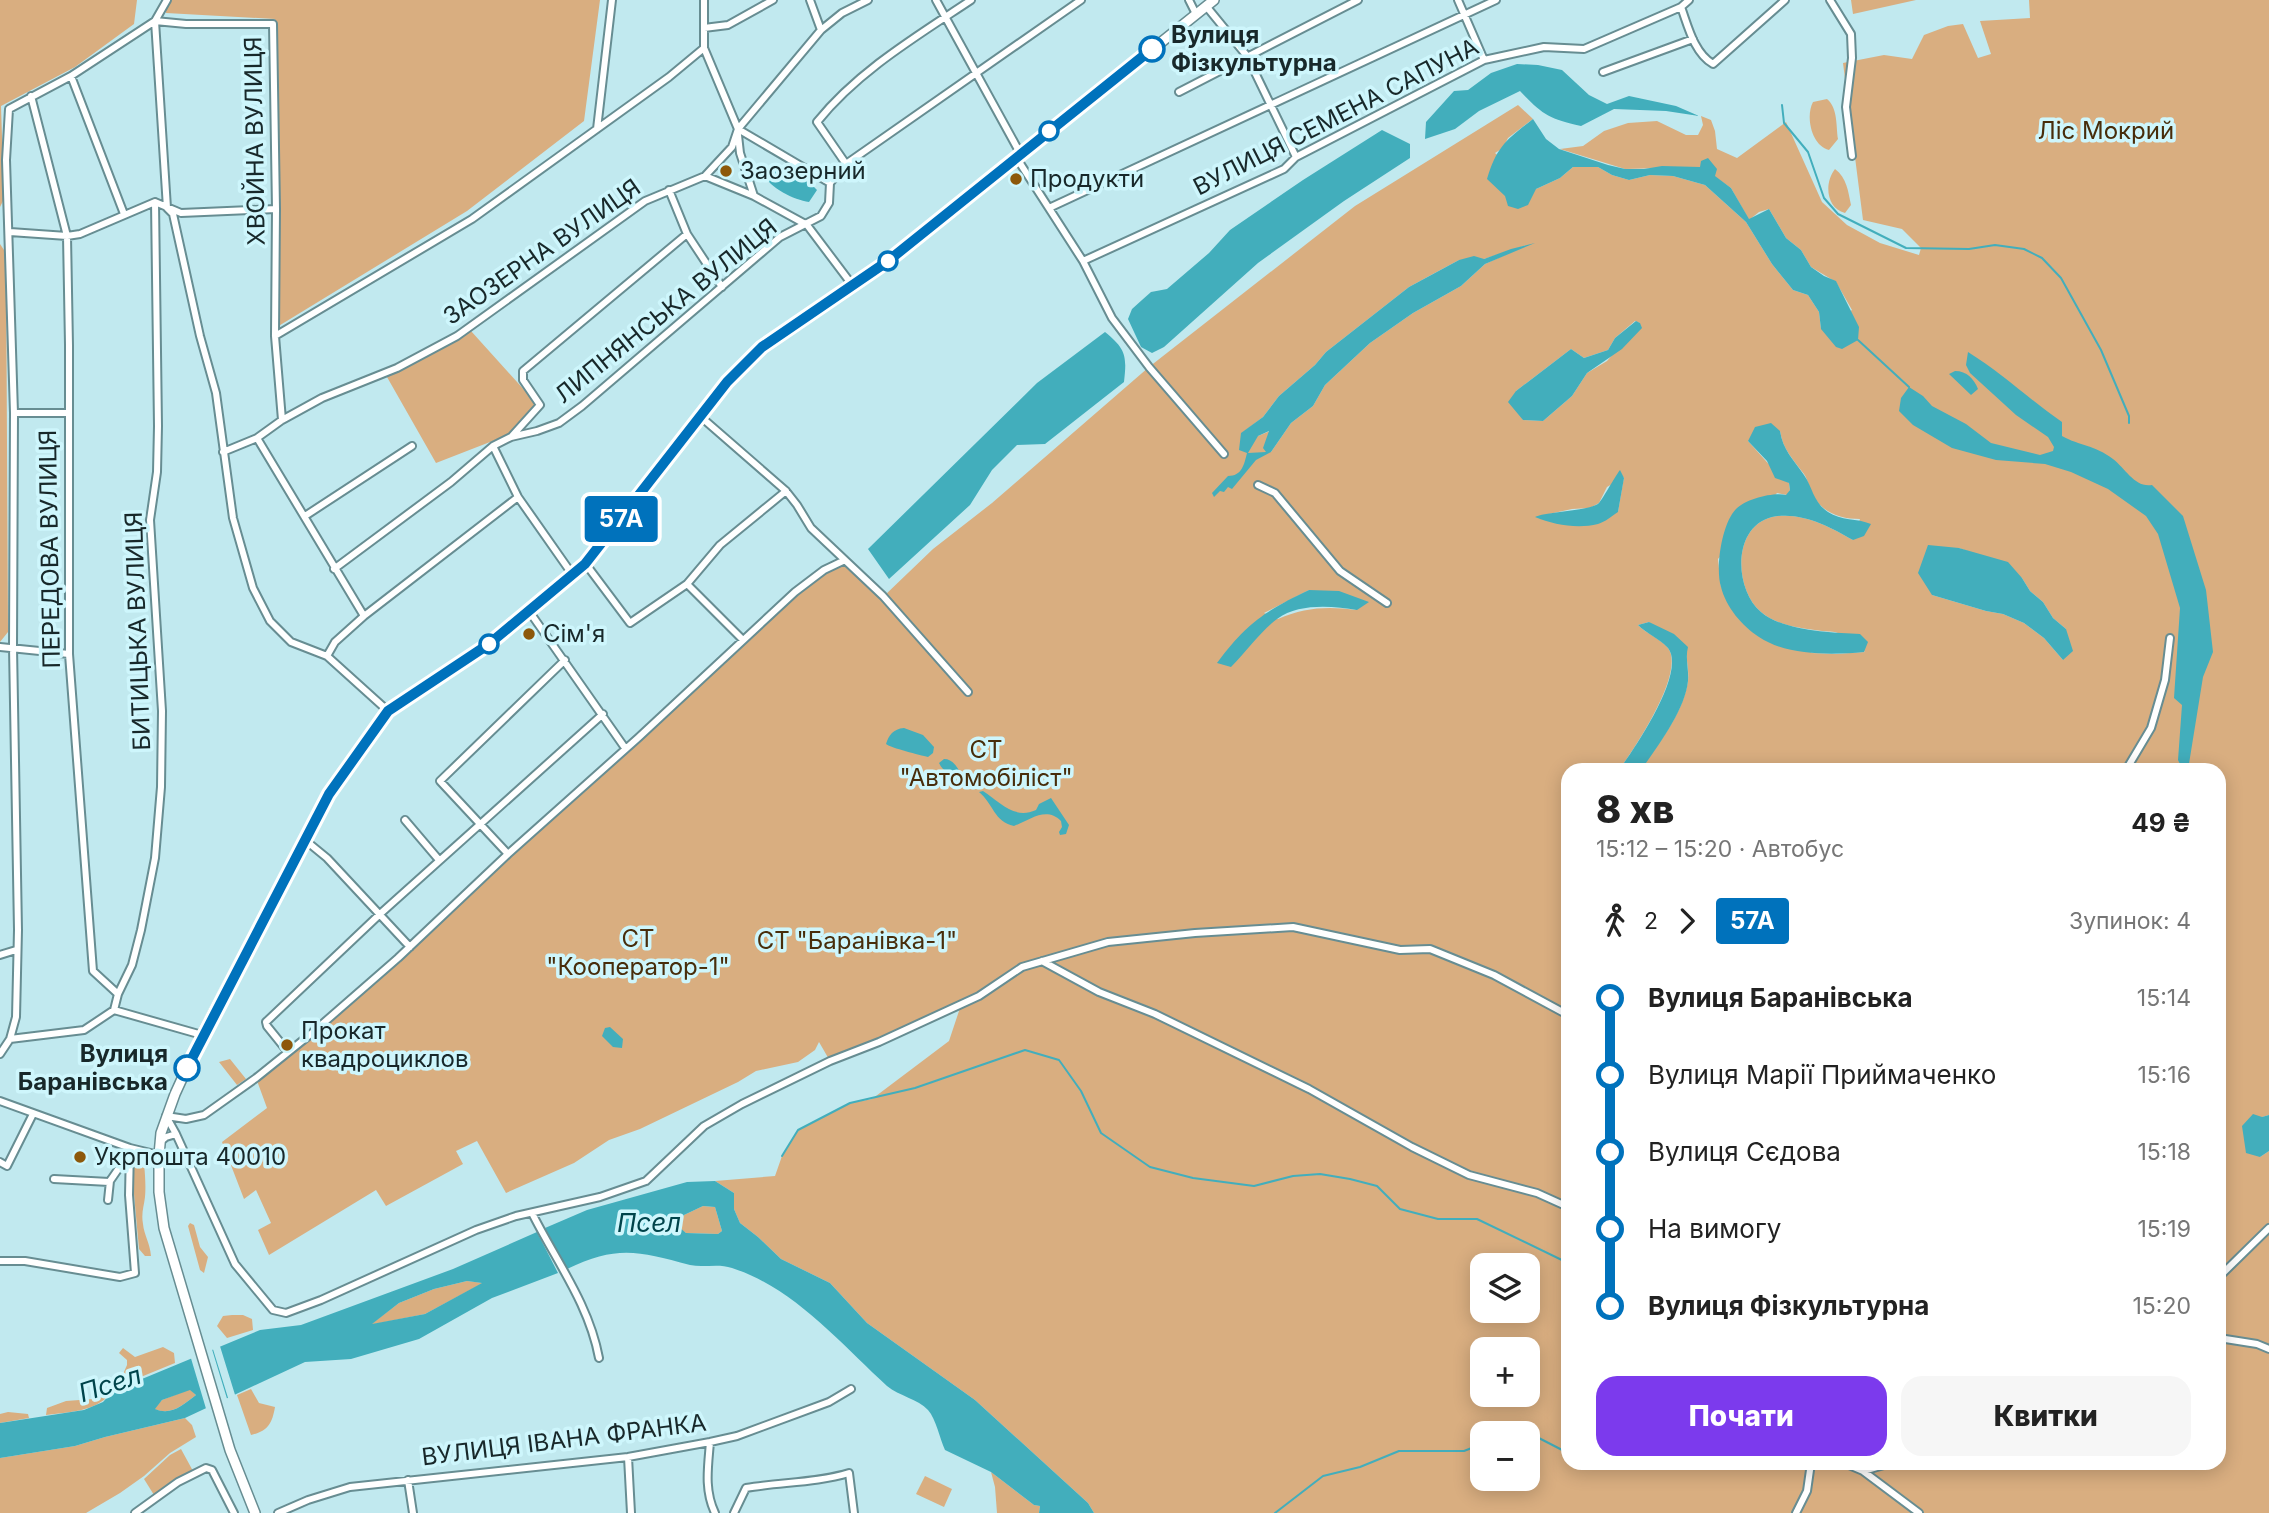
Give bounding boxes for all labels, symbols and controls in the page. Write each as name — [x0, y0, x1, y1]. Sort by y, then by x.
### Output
place label: Вулиця Фізкультурна — [1171, 20, 1337, 77]
street label: ВУЛИЦЯ СЕМЕНА САПУНА — [1188, 32, 1483, 201]
street label: ХВОЙНА ВУЛИЦЯ — [237, 36, 271, 246]
marker: Вулиця Фізкультурна — [1139, 36, 1165, 62]
park label: Ліс Мокрий — [2038, 116, 2174, 145]
unlabelled marker — [1039, 121, 1059, 141]
place label: Заозерний — [740, 156, 866, 185]
marker: Заозерний — [718, 163, 734, 179]
place label: Продукти — [1030, 164, 1144, 193]
marker: Продукти — [1008, 171, 1024, 187]
street label: ЗАОЗЕРНА ВУЛИЦЯ — [437, 173, 646, 331]
street label: ЛИПНЯНСЬКА ВУЛИЦЯ — [549, 212, 782, 409]
unlabelled marker — [878, 251, 898, 271]
street label: ПЕРЕДОВА ВУЛИЦЯ — [33, 429, 66, 669]
line badge: 57А — [581, 496, 661, 542]
text: 57А — [599, 504, 643, 533]
street label: БИТИЦЬКА ВУЛИЦЯ — [119, 511, 156, 751]
place label: Сім'я — [543, 619, 605, 648]
marker: Сім'я — [521, 626, 537, 642]
unlabelled marker — [479, 634, 499, 654]
park label: СТ "Автомобіліст" — [899, 735, 1073, 792]
text: 8 хв — [1596, 786, 1674, 832]
text: 49 ₴ — [2131, 807, 2191, 838]
text: 15:12 – 15:20 · Автобус — [1596, 835, 1844, 863]
icon: walk — [1596, 902, 1634, 940]
icon: forward — [1668, 902, 1706, 940]
text: 57А — [1730, 906, 1775, 935]
text: 2 — [1644, 907, 1658, 935]
text: Зупинок: 4 — [2069, 907, 2191, 935]
park label: СТ "Кооператор-1" — [546, 924, 730, 981]
park label: СТ "Баранівка-1" — [757, 926, 957, 955]
text: Вулиця Баранівська — [1648, 982, 1913, 1013]
text: 15:14 — [2137, 984, 2191, 1012]
place label: Прокат квадроциклов — [301, 1016, 468, 1073]
marker: Прокат квадроциклов — [279, 1037, 295, 1053]
place label: Вулиця Баранівська — [18, 1039, 168, 1096]
marker: Вулиця Баранівська — [174, 1055, 200, 1081]
text: Вулиця Марії Приймаченко — [1648, 1059, 1996, 1090]
text: 15:16 — [2137, 1061, 2191, 1089]
text: Вулиця Сєдова — [1648, 1136, 1841, 1167]
text: 15:18 — [2137, 1138, 2191, 1166]
place label: Укрпошта 40010 — [94, 1142, 286, 1171]
marker: Укрпошта 40010 — [72, 1149, 88, 1165]
water label: Псел — [617, 1207, 681, 1238]
text: На вимогу — [1648, 1213, 1781, 1244]
text: 15:19 — [2137, 1215, 2191, 1243]
map controls — [1470, 1253, 1540, 1491]
button: layers — [1470, 1253, 1540, 1323]
text: Вулиця Фізкультурна — [1648, 1290, 1929, 1321]
text: 15:20 — [2133, 1292, 2191, 1320]
button: + — [1470, 1337, 1540, 1407]
water label: Псел — [75, 1359, 145, 1408]
button: Почати — [1596, 1376, 1887, 1456]
button: Квитки — [1901, 1376, 2191, 1456]
street label: ВУЛИЦЯ ІВАНА ФРАНКА — [420, 1408, 708, 1471]
button: − — [1470, 1421, 1540, 1491]

